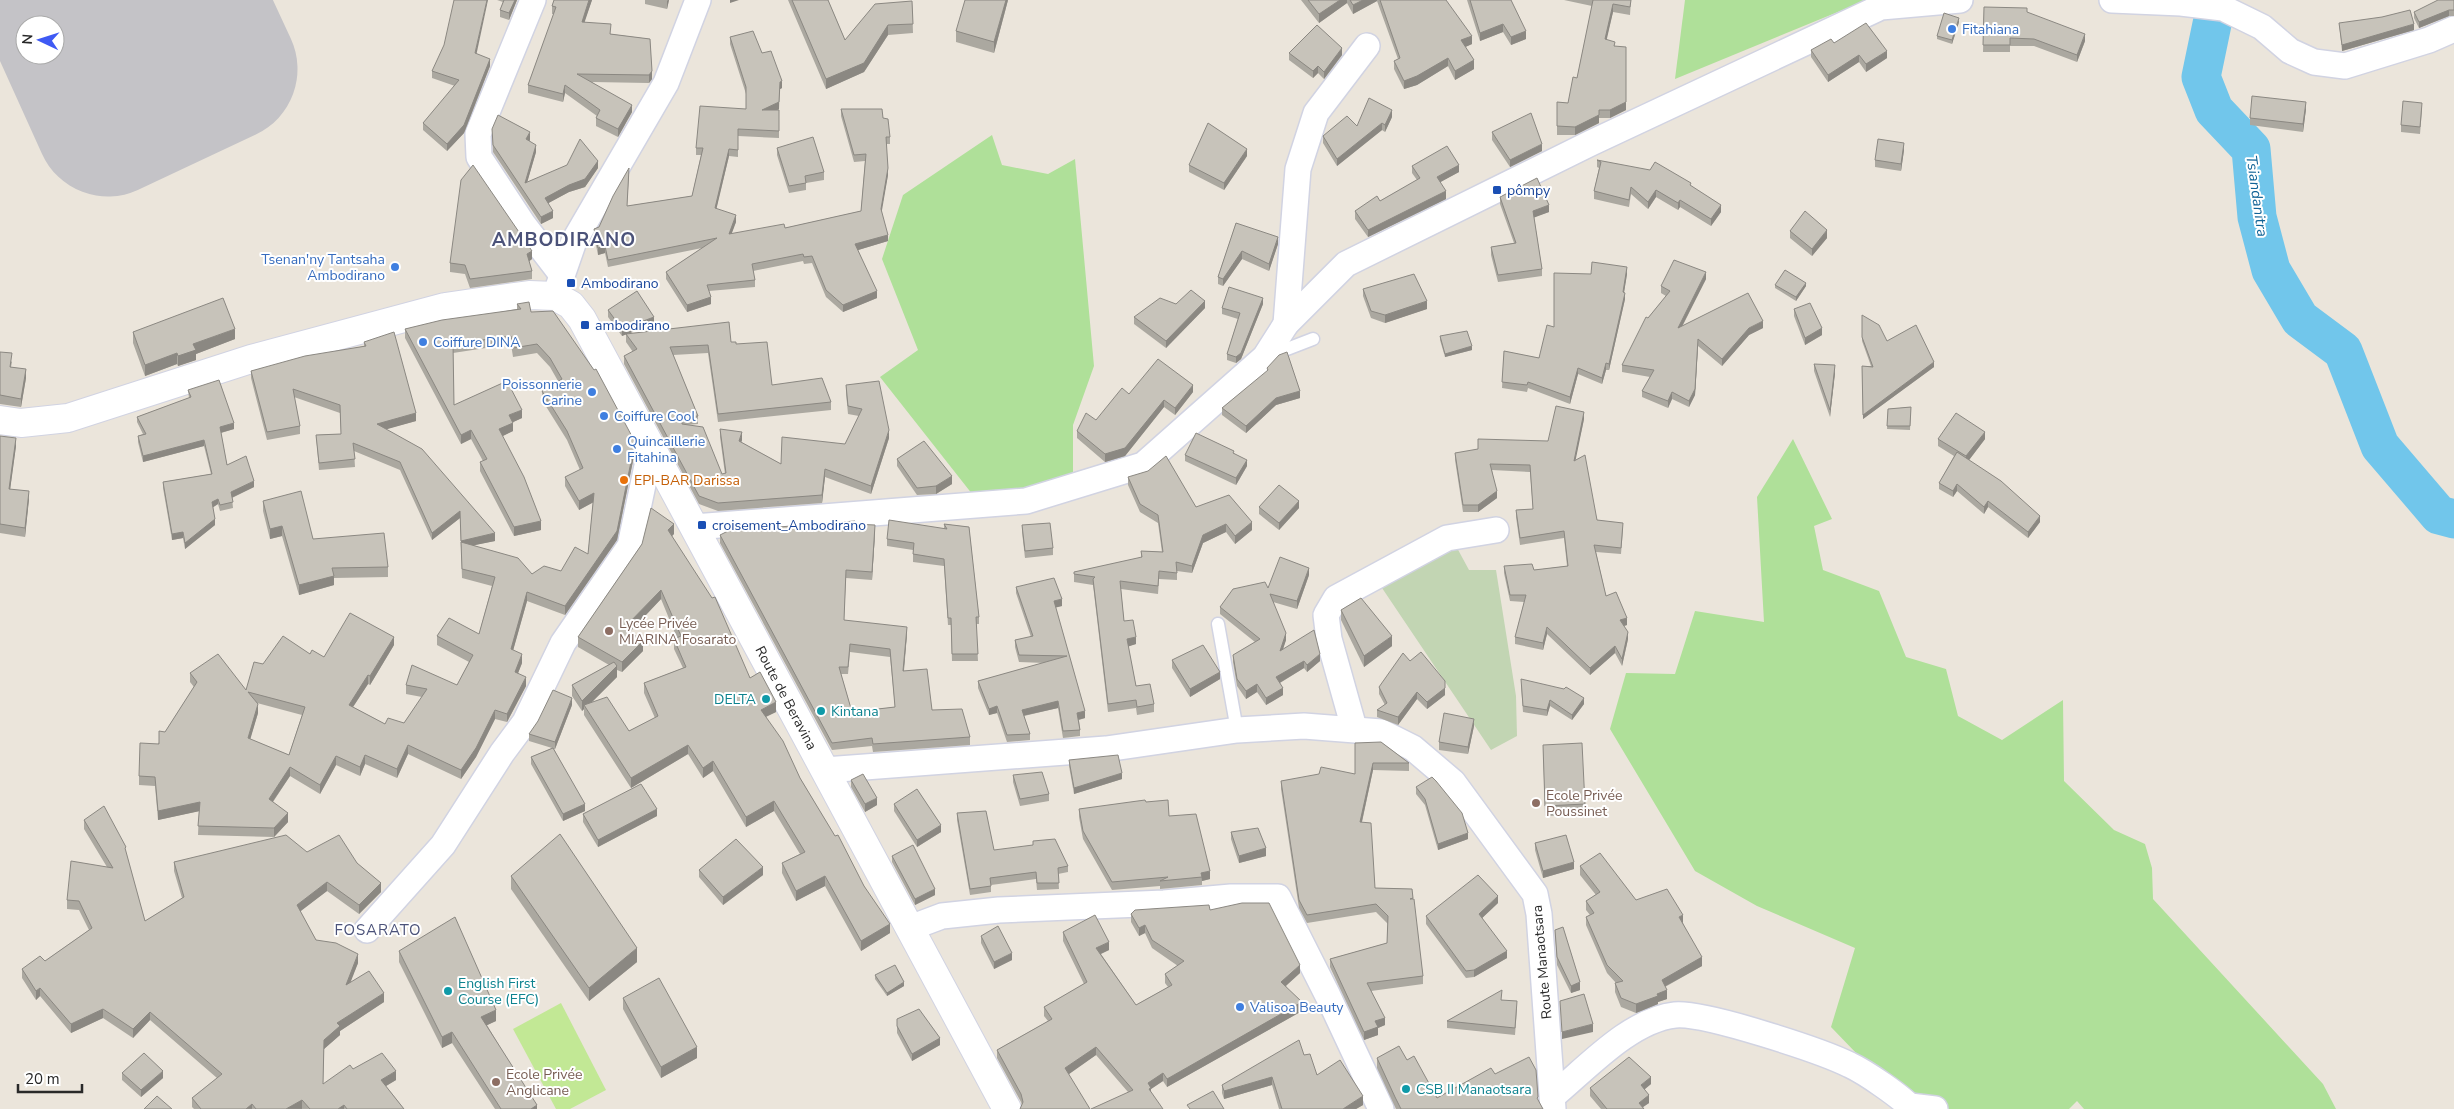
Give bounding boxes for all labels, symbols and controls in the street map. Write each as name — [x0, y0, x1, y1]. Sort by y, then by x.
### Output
north arrow — [15, 15, 65, 65]
place label: Fitahiana — [1962, 20, 2019, 39]
marker: Fitahiana — [1946, 23, 1958, 35]
text: N — [18, 33, 37, 45]
water label: Tsiandanitra — [2241, 154, 2273, 238]
place label: pômpy — [1507, 181, 1551, 200]
marker: pômpy — [1491, 184, 1503, 196]
district label: AMBODIRANO — [492, 227, 636, 253]
place label: Tsenan'ny Tantsaha Ambodirano — [261, 250, 385, 285]
marker: Tsenan'ny Tantsaha Ambodirano — [389, 261, 401, 273]
place label: Ambodirano — [581, 274, 659, 293]
marker: Ambodirano — [565, 277, 577, 289]
place label: ambodirano — [595, 316, 670, 335]
marker: ambodirano — [579, 319, 591, 331]
place label: Coiffure DINA — [433, 333, 520, 352]
marker: Coiffure DINA — [417, 336, 429, 348]
place label: Poissonnerie Carine — [502, 375, 582, 410]
marker: Poissonnerie Carine — [586, 386, 598, 398]
place label: Coiffure Cool — [614, 407, 696, 426]
marker: Coiffure Cool — [598, 410, 610, 422]
place label: Quincaillerie Fitahina — [627, 432, 705, 467]
marker: Quincaillerie Fitahina — [611, 443, 623, 455]
place label: EPI-BAR Darissa — [634, 471, 740, 490]
marker: EPI-BAR Darissa — [618, 474, 630, 486]
place label: croisement_Ambodirano — [712, 516, 866, 535]
marker: croisement_Ambodirano — [696, 519, 708, 531]
place label: Lycée Privée MIARINA Fosarato — [619, 614, 736, 649]
marker: Lycée Privée MIARINA Fosarato — [603, 625, 615, 637]
street label: Route de Beravina — [751, 643, 821, 753]
place label: DELTA — [714, 690, 756, 709]
marker: DELTA — [760, 693, 772, 705]
place label: Kintana — [831, 702, 879, 721]
marker: Kintana — [815, 705, 827, 717]
place label: Ecole Privée Poussinet — [1546, 786, 1622, 821]
marker: Ecole Privée Poussinet — [1530, 797, 1542, 809]
street label: Route Manaotsara — [1528, 904, 1556, 1020]
district label: FOSARATO — [334, 920, 422, 940]
place label: English First Course (EFC) — [458, 974, 539, 1009]
marker: English First Course (EFC) — [442, 985, 454, 997]
place label: Valisoa Beauty — [1249, 998, 1344, 1017]
marker: Valisoa Beauty — [1234, 1001, 1246, 1013]
scale bar — [18, 1062, 81, 1094]
place label: Ecole Privée Anglicane — [506, 1065, 582, 1100]
text: 20 m — [25, 1069, 60, 1089]
marker: Ecole Privée Anglicane — [490, 1076, 502, 1088]
place label: CSB II Manaotsara — [1416, 1080, 1532, 1099]
marker: CSB II Manaotsara — [1400, 1083, 1412, 1095]

